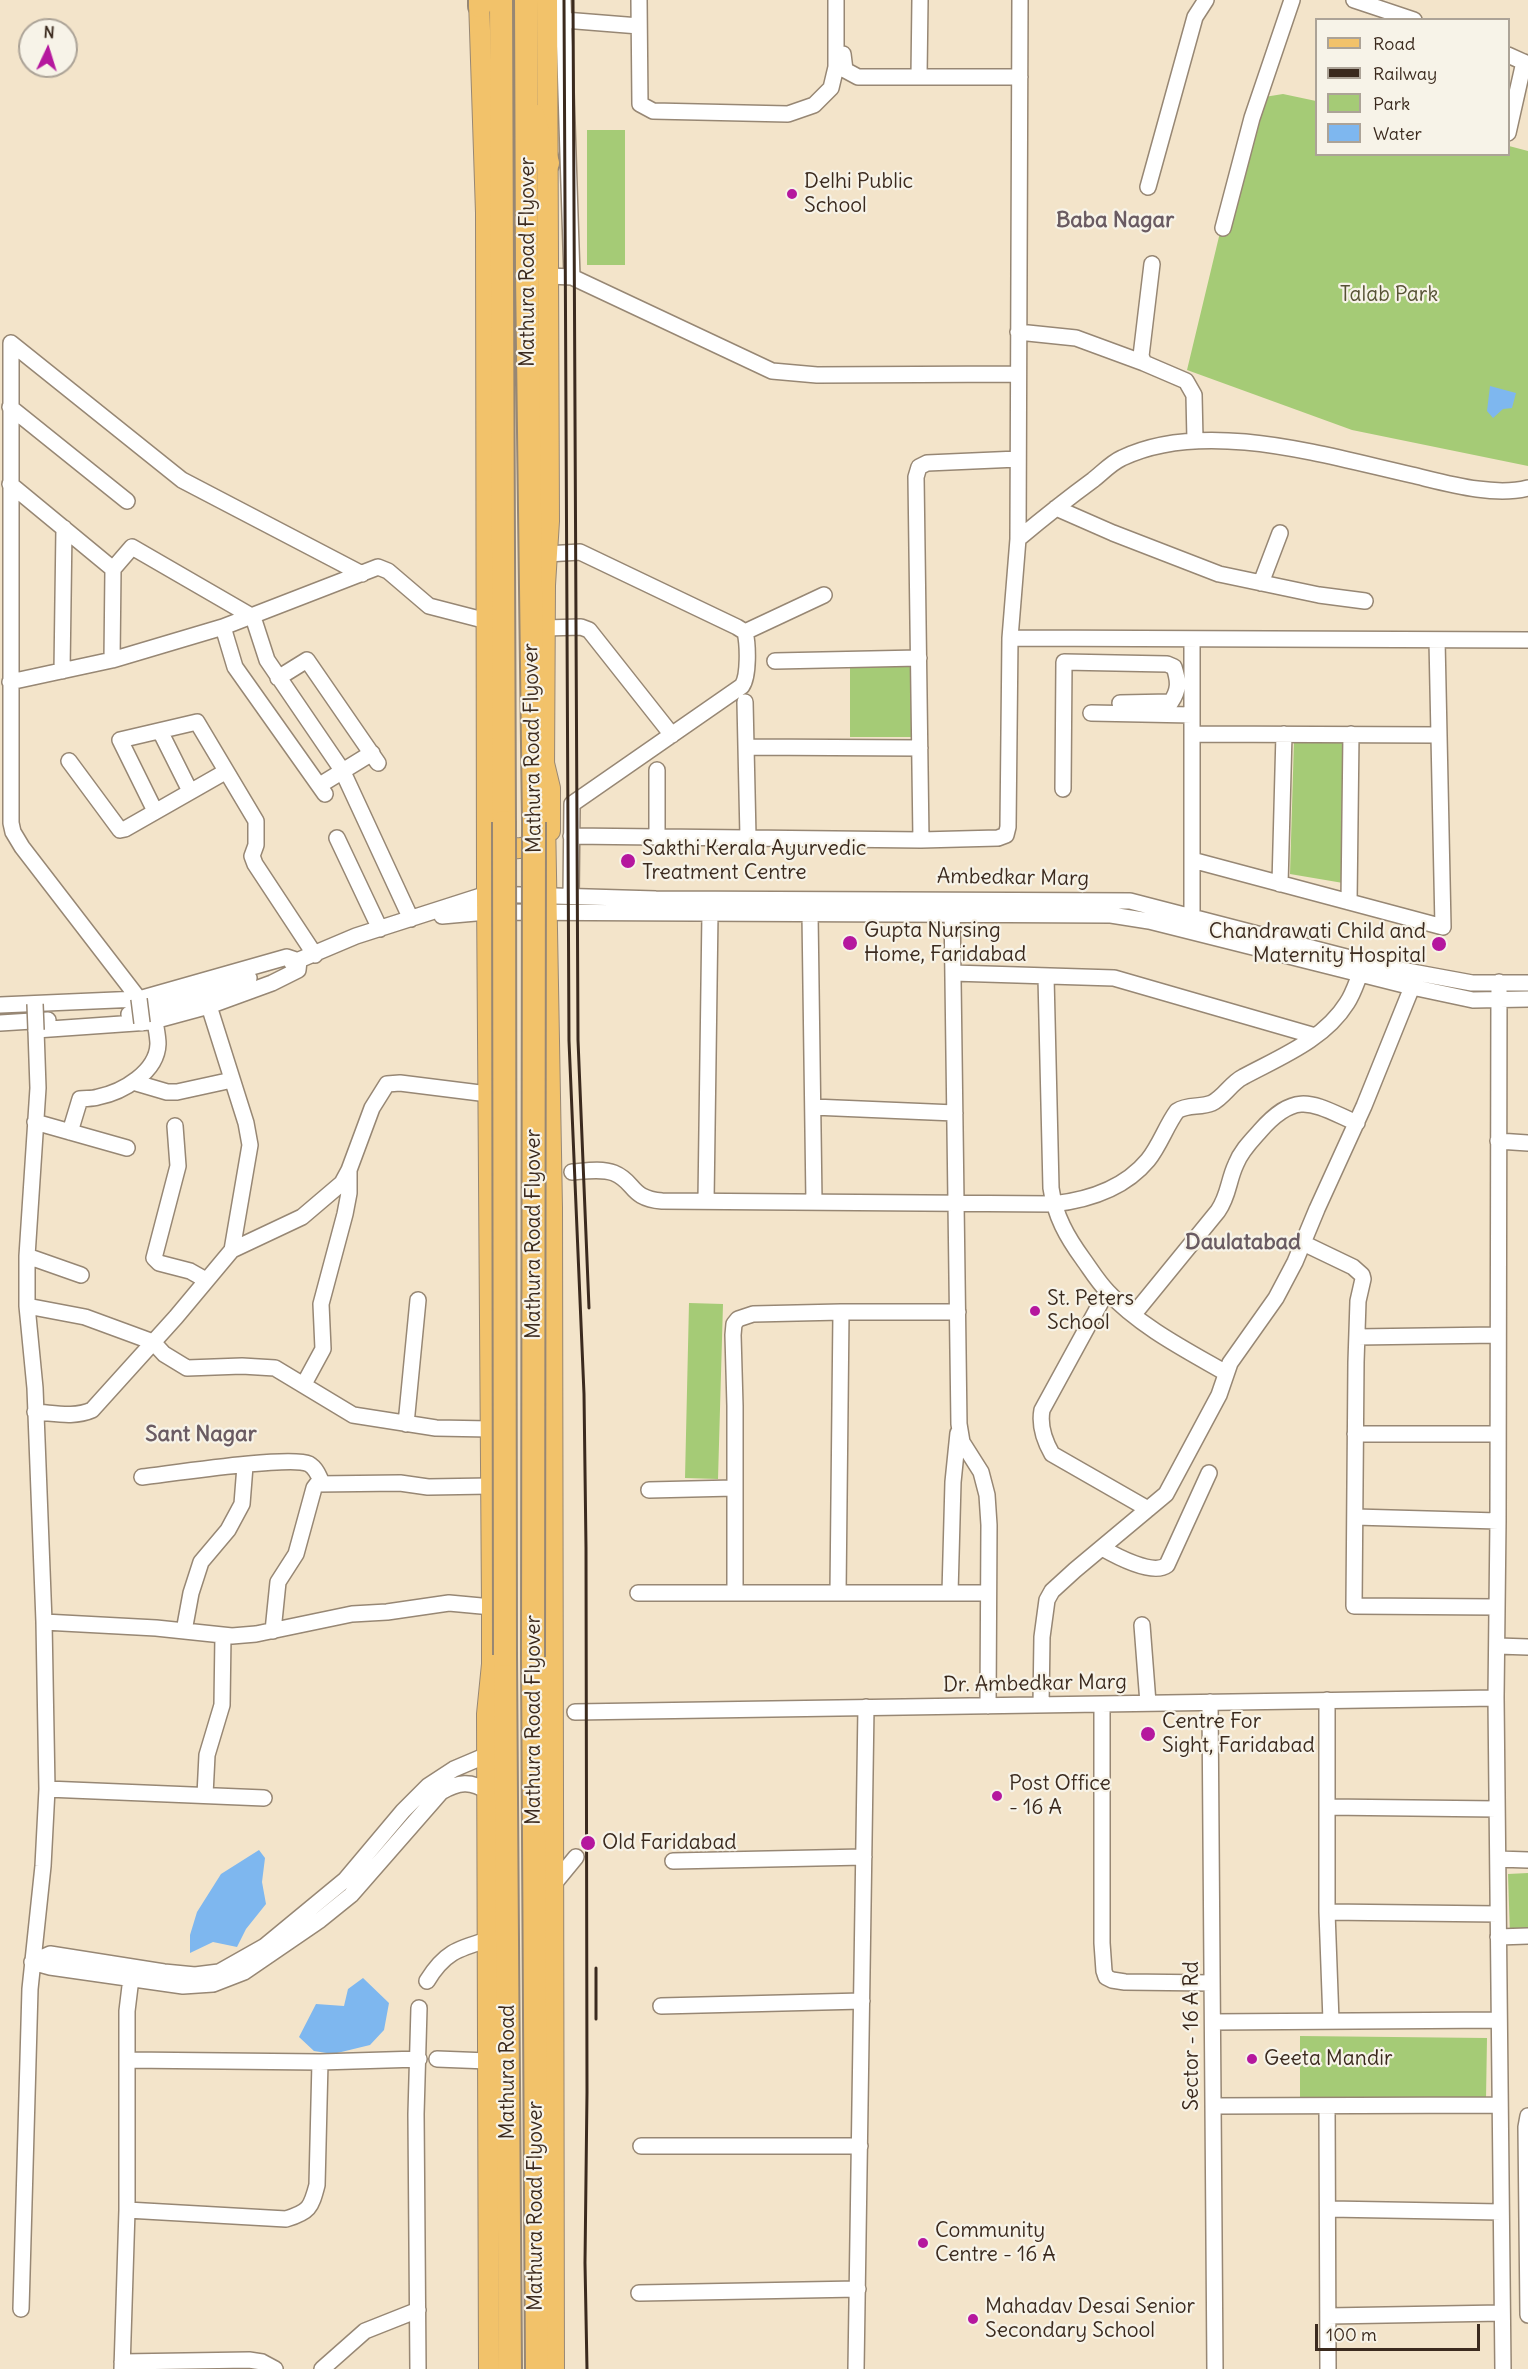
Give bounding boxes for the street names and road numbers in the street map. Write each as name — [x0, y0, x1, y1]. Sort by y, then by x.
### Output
street label: Mathura Road Flyover — [515, 157, 541, 367]
street label: Mathura Road Flyover — [519, 643, 547, 853]
street label: Ambedkar Marg — [937, 864, 1089, 892]
street label: Mathura Road Flyover — [521, 1129, 547, 1339]
street label: Mathura Road Flyover — [521, 1615, 547, 1825]
street label: Dr. Ambedkar Marg — [943, 1670, 1127, 1698]
street label: Sector - 16 A Rd — [1179, 1961, 1205, 2111]
street label: Mathura Road — [495, 2005, 521, 2139]
street label: Mathura Road Flyover — [523, 2101, 549, 2311]

